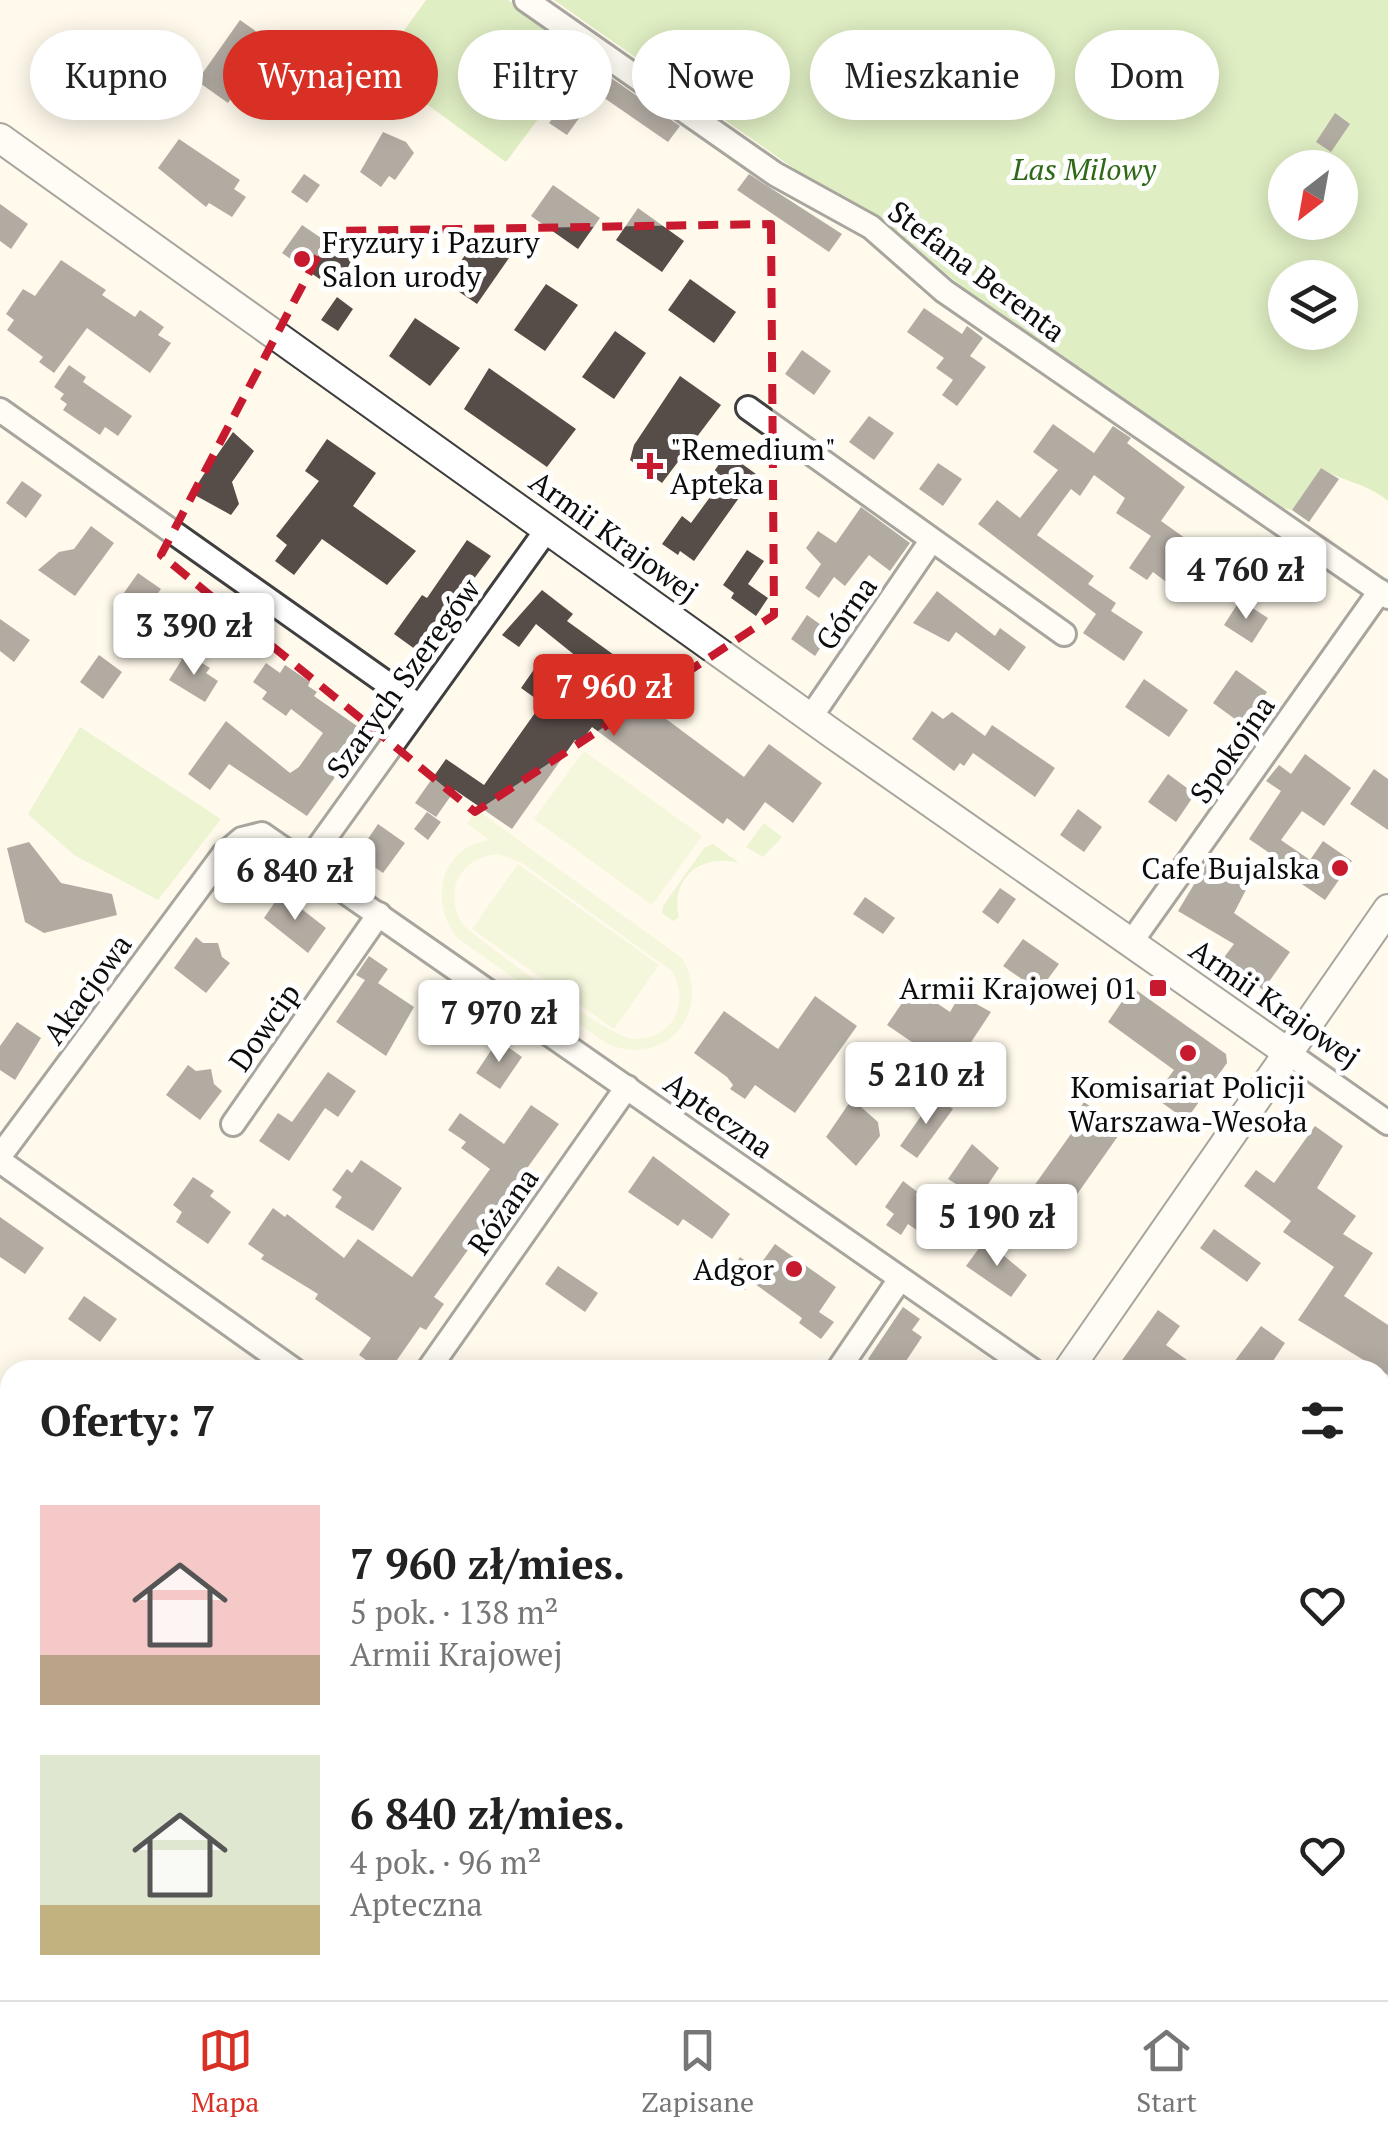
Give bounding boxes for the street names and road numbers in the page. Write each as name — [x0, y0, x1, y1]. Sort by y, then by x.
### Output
street label: Stefana Berenta — [880, 191, 1074, 351]
street label: Armii Krajowej — [522, 461, 706, 611]
street label: Górna — [806, 568, 886, 658]
street label: Szarych Szeregów — [317, 569, 490, 786]
street label: Spokojna — [1180, 687, 1284, 811]
street label: Akacjowa — [34, 926, 140, 1052]
street label: Armii Krajowej — [1182, 929, 1368, 1077]
street label: Dowcip — [219, 975, 309, 1079]
street label: Apteczna — [657, 1063, 781, 1167]
street label: Różana — [459, 1160, 547, 1262]

